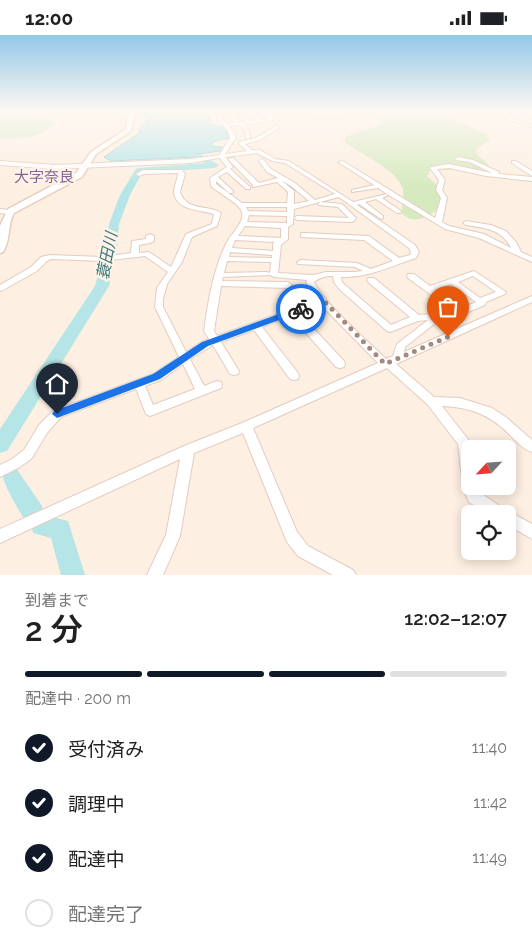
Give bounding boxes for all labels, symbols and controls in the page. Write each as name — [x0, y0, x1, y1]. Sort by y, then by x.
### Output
text: 12:00 — [25, 7, 73, 29]
district label: 大字奈良 — [14, 168, 74, 186]
water label: 蓑田川 — [93, 229, 121, 281]
courier — [276, 284, 326, 334]
pin — [427, 286, 469, 337]
icon: bag — [434, 293, 462, 321]
icon: bike — [287, 295, 315, 323]
pin — [36, 363, 78, 414]
icon: home — [43, 370, 71, 398]
north arrow — [461, 440, 516, 495]
map controls — [461, 440, 516, 560]
button: locate — [461, 505, 516, 560]
text: 到着まで — [25, 591, 89, 610]
text: 12:02–12:07 — [404, 607, 507, 629]
text: 2 分 — [25, 611, 82, 648]
text: 配達中 · 200 m — [25, 689, 131, 708]
icon: check — [25, 734, 53, 762]
text: 受付済み — [68, 738, 144, 760]
text: 11:40 — [472, 738, 507, 757]
icon: check — [25, 789, 53, 817]
text: 調理中 — [68, 793, 125, 815]
text: 11:42 — [473, 793, 507, 812]
icon: check — [25, 844, 53, 872]
text: 配達中 — [68, 848, 125, 870]
text: 11:49 — [472, 848, 507, 867]
text: 配達完了 — [68, 903, 144, 925]

